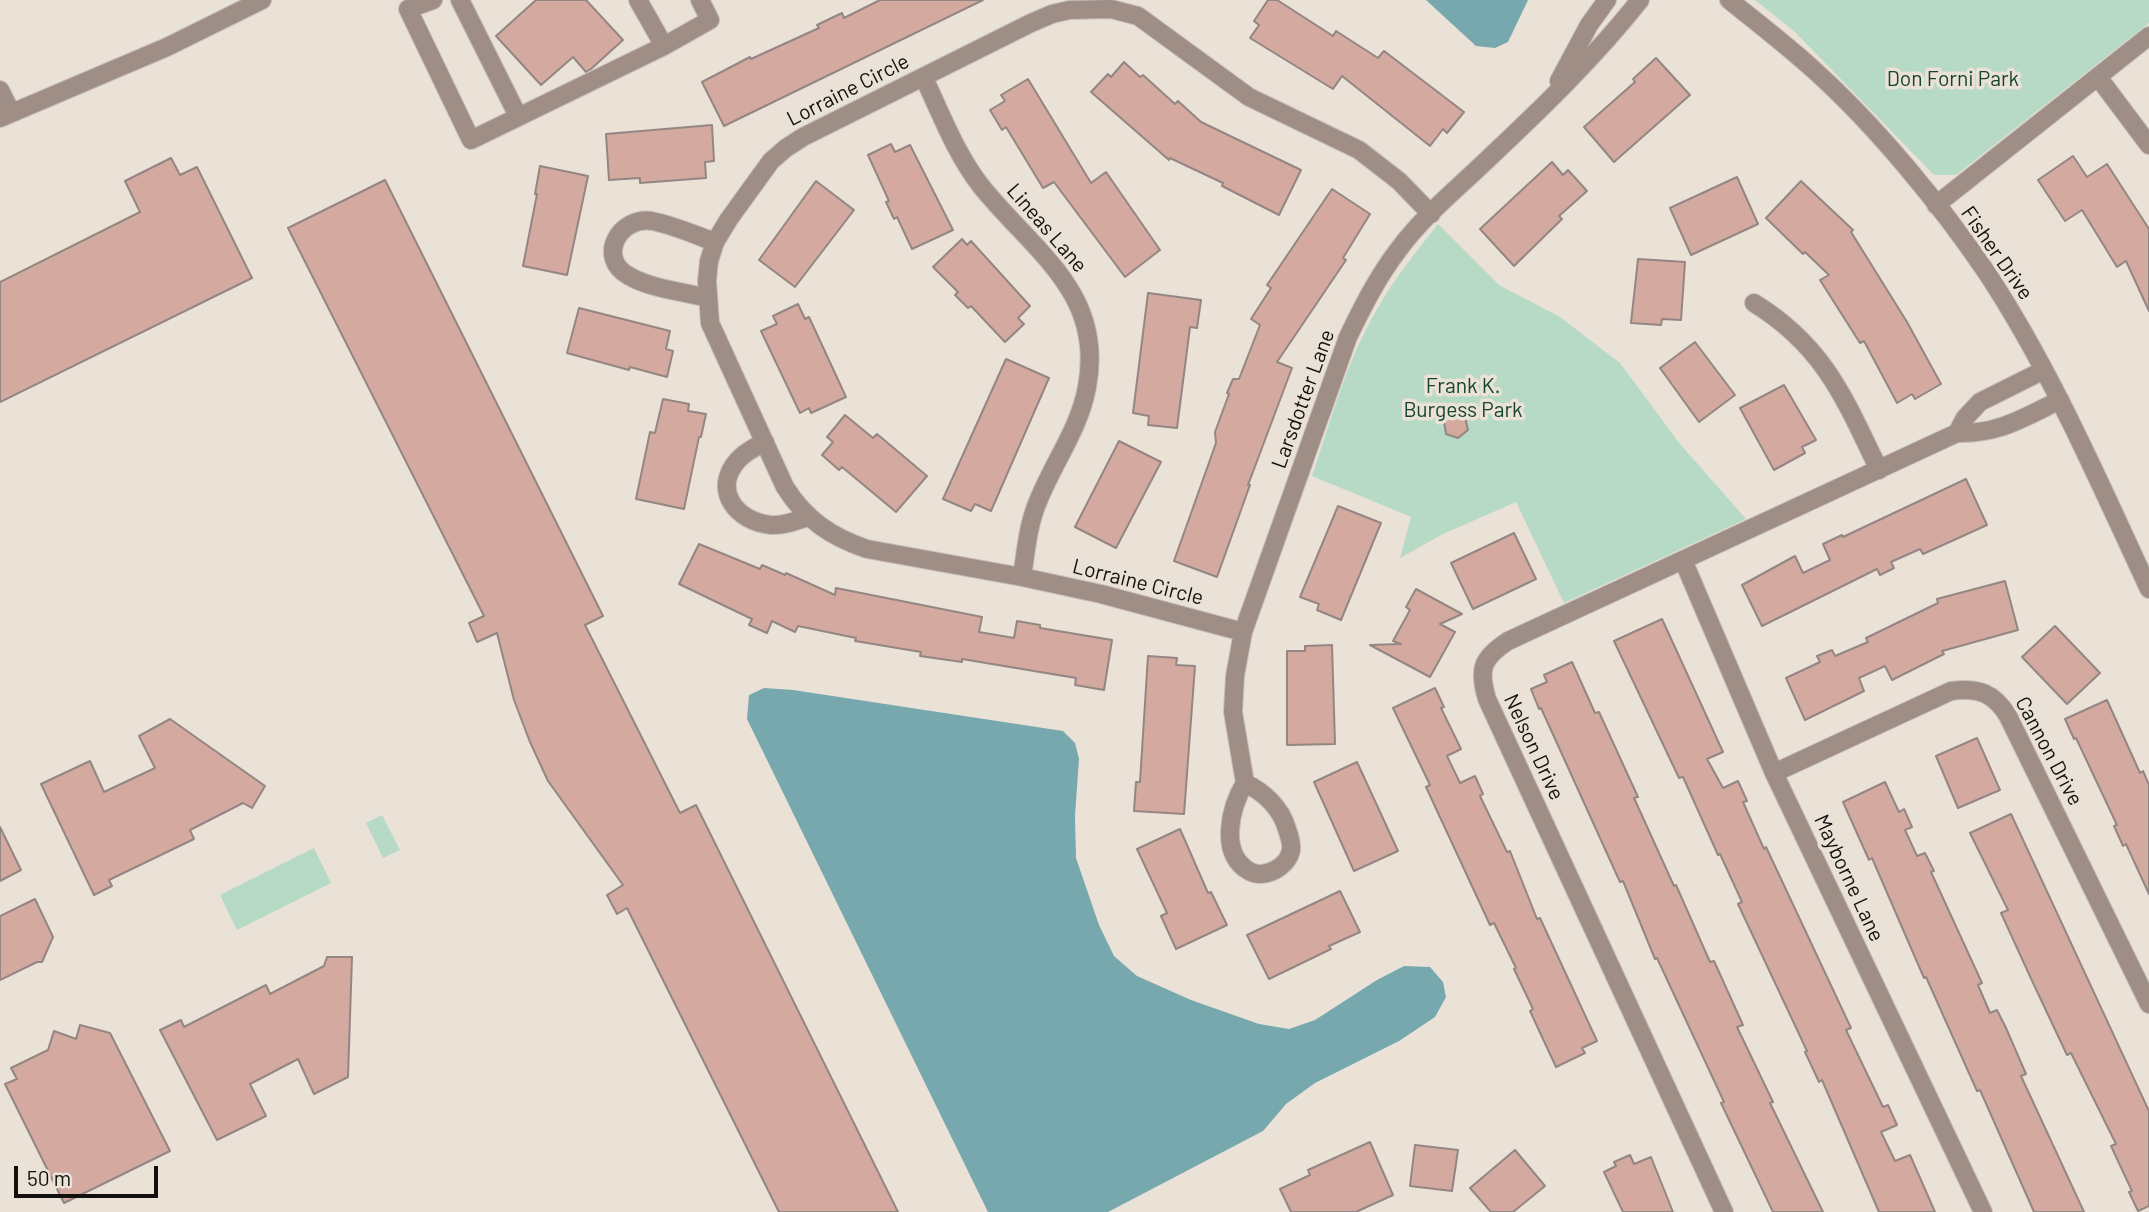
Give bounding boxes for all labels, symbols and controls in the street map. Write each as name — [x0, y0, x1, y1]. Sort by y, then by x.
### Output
street label: Lorraine Circle — [783, 48, 913, 132]
park label: Don Forni Park — [1887, 66, 2019, 92]
street label: Lineas Lane — [1002, 178, 1092, 278]
street label: Fisher Drive — [1956, 201, 2038, 305]
street label: Larsdotter Lane — [1266, 326, 1340, 472]
park label: Frank K. Burgess Park — [1403, 373, 1523, 423]
street label: Lorraine Circle — [1070, 554, 1206, 610]
street label: Nelson Drive — [1498, 690, 1570, 804]
street label: Cannon Drive — [2010, 692, 2088, 810]
street label: Mayborne Lane — [1809, 810, 1889, 946]
scale bar — [18, 1152, 161, 1196]
text: 50 m — [27, 1165, 71, 1190]

